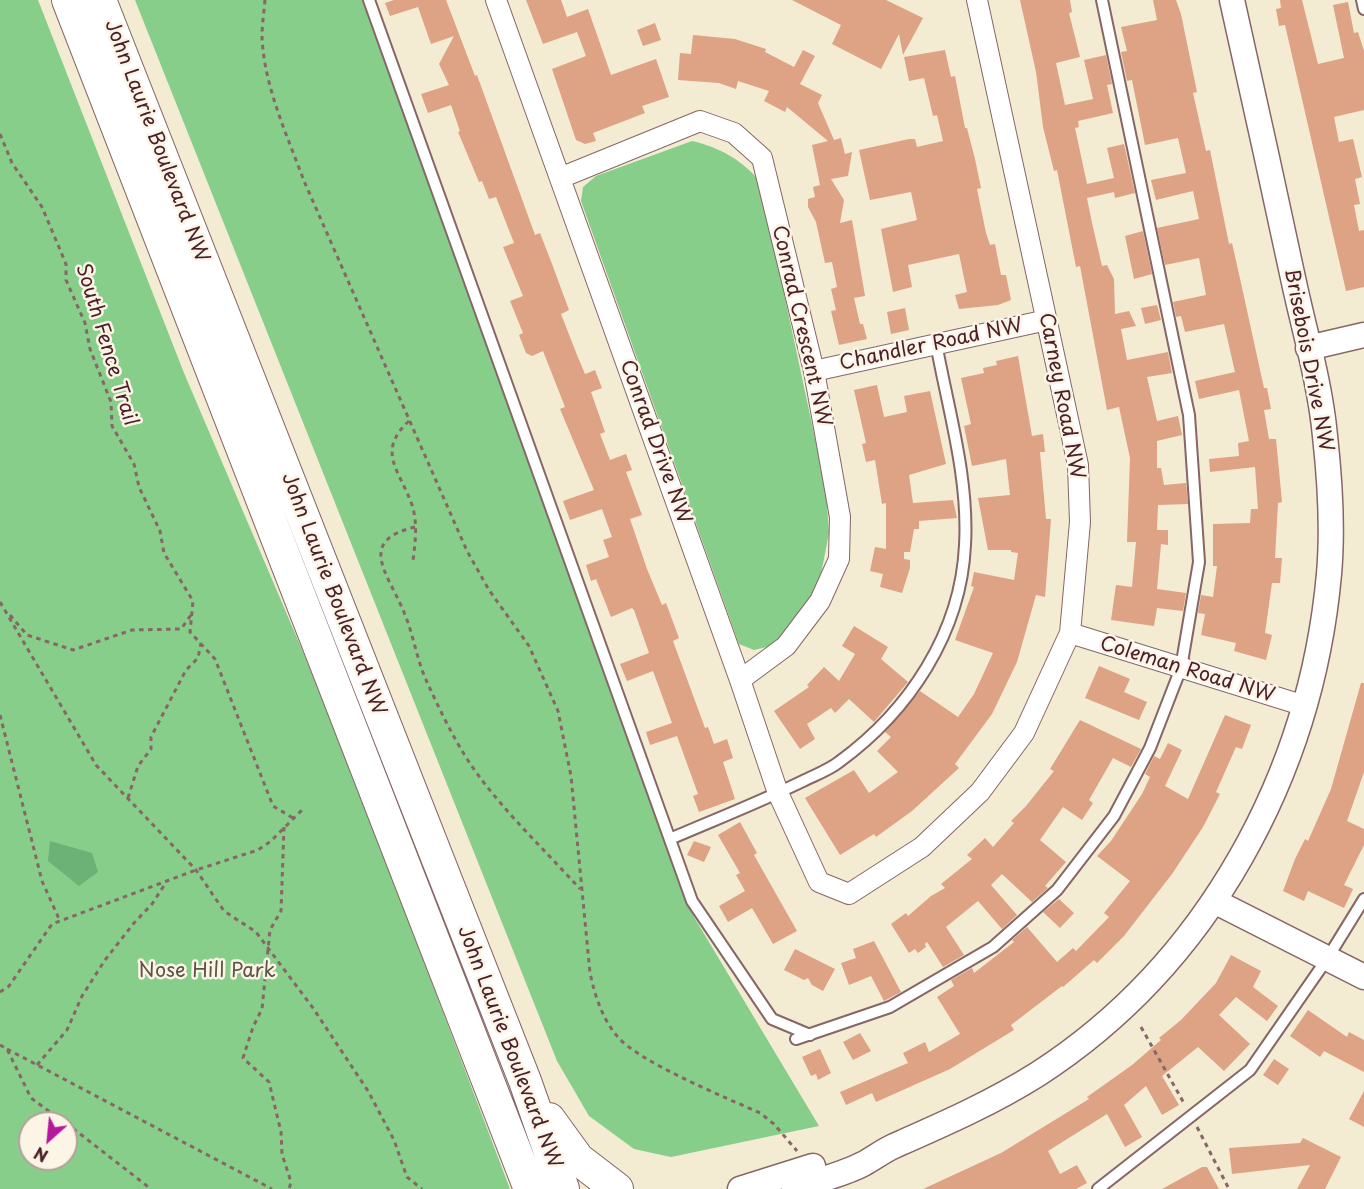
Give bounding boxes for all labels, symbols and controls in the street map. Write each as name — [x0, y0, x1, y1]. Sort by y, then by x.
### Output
street label: John Laurie Boulevard NW — [99, 16, 213, 266]
street label: Conrad Crescent NW — [766, 223, 836, 429]
street label: South Fence Trail — [70, 261, 142, 429]
street label: Brisebois Drive NW — [1278, 266, 1338, 454]
street label: Carney Road NW — [1033, 311, 1089, 481]
street label: Chandler Road NW — [837, 314, 1025, 376]
street label: Conrad Drive NW — [614, 357, 696, 527]
street label: John Laurie Boulevard NW — [276, 469, 390, 719]
street label: Coleman Road NW — [1097, 632, 1277, 708]
street label: John Laurie Boulevard NW — [452, 922, 566, 1172]
park label: Nose Hill Park — [138, 959, 276, 983]
north arrow — [18, 1111, 78, 1171]
text: N — [30, 1142, 52, 1169]

